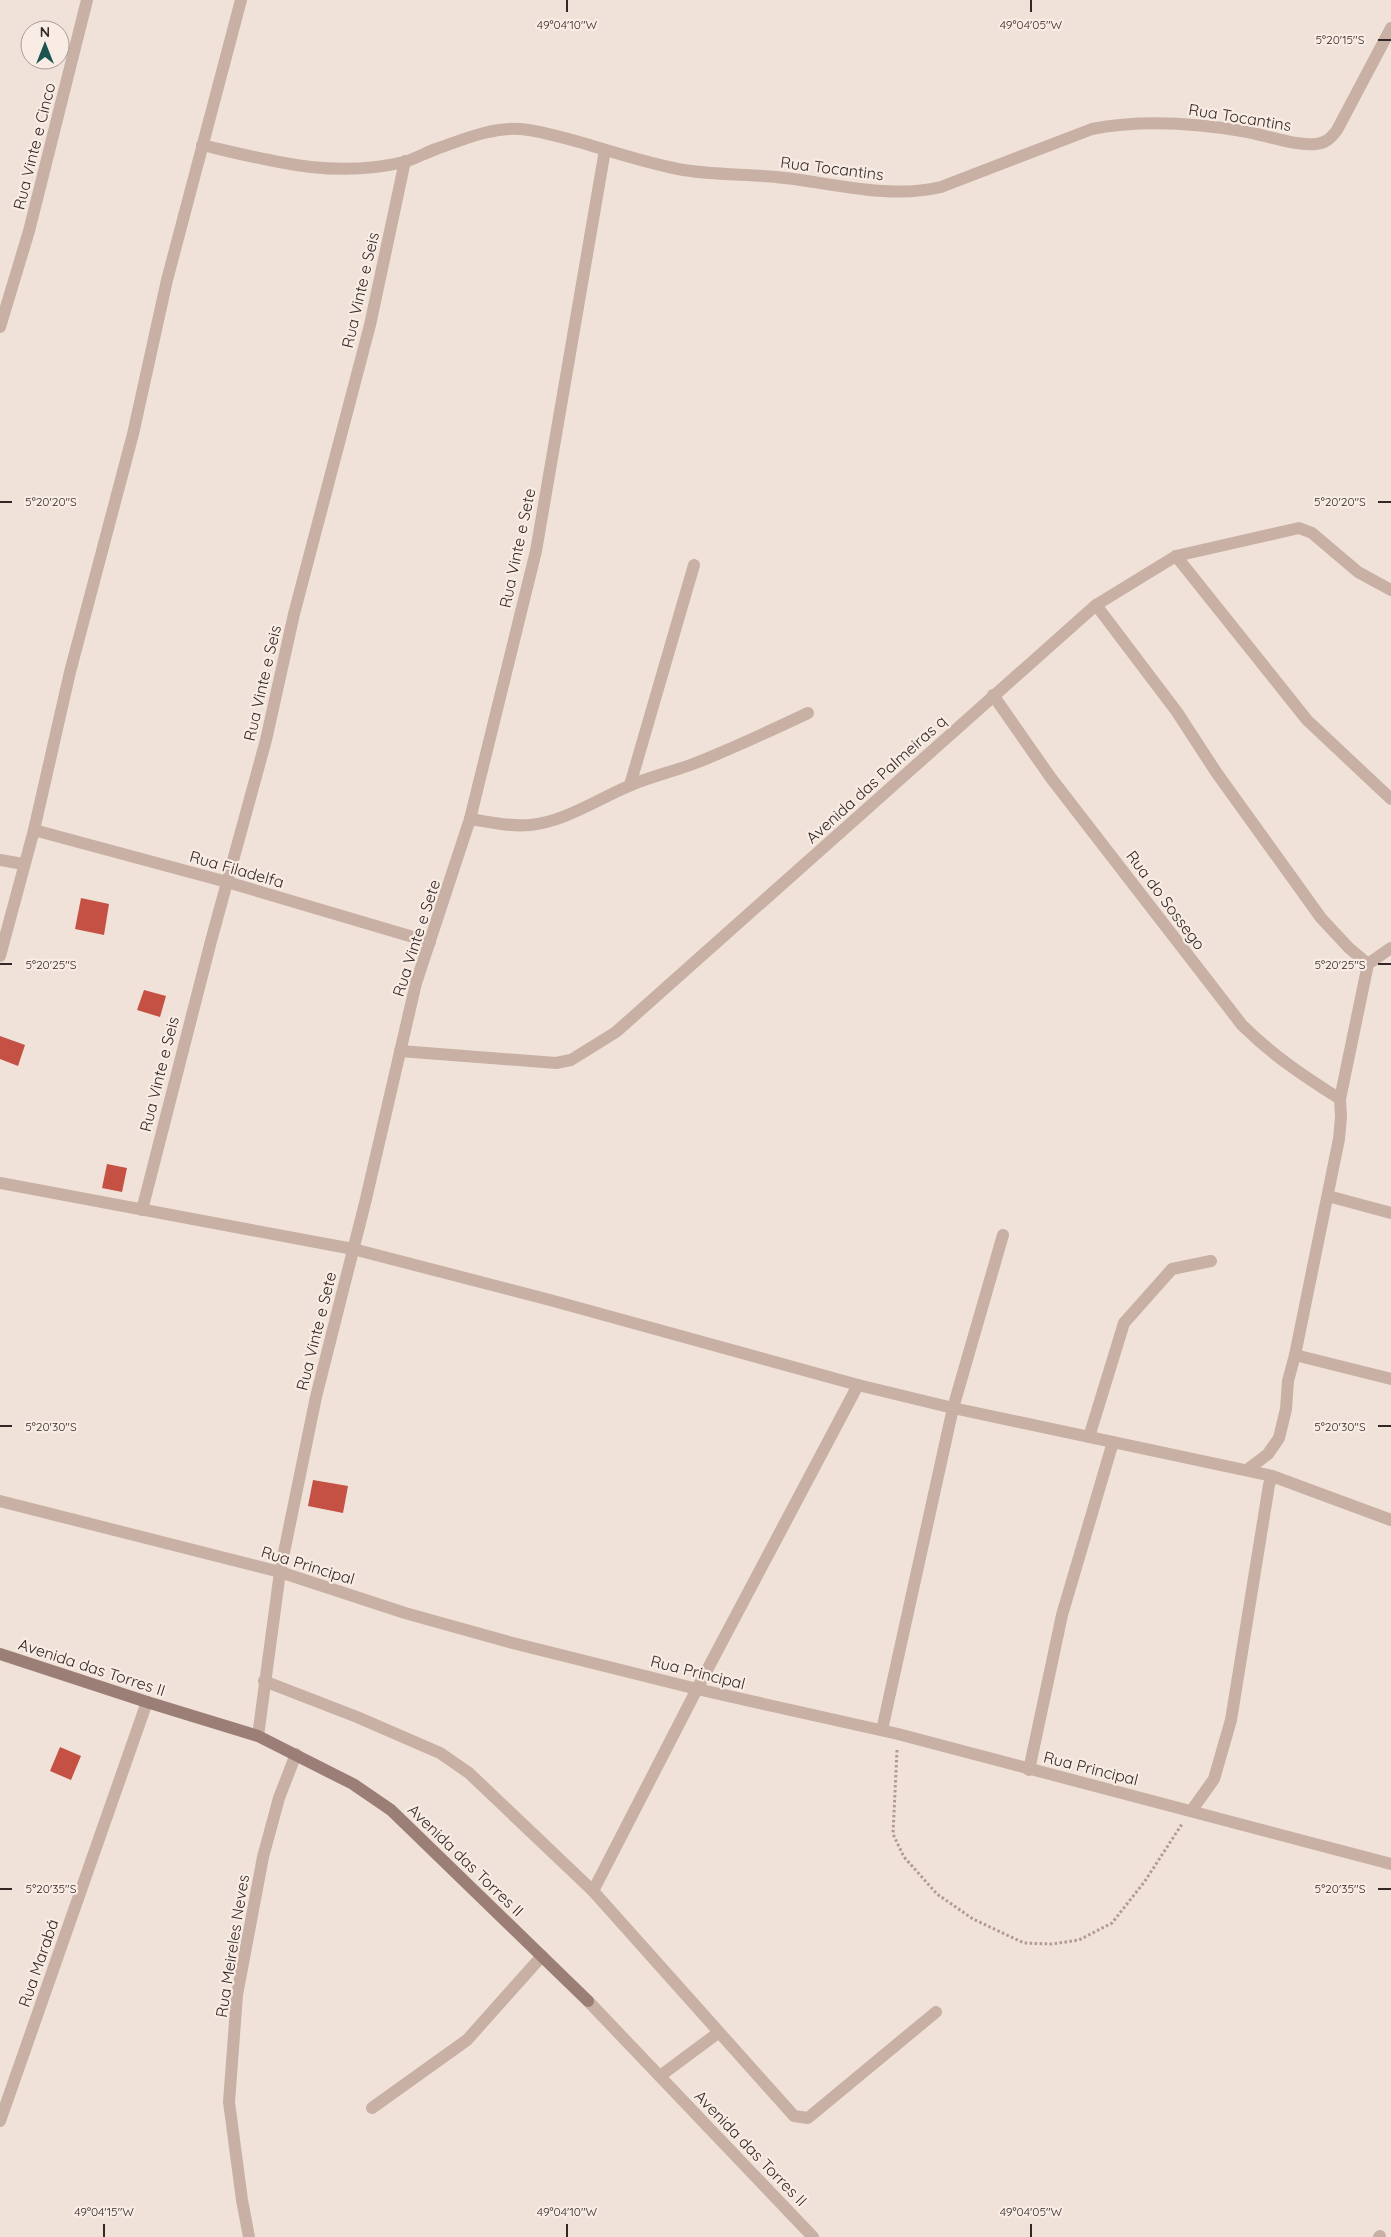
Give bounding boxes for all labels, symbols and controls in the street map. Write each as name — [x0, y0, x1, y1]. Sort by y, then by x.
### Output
text: 49°04'10"W — [537, 17, 598, 32]
text: 49°04'05"W — [1000, 17, 1063, 32]
north arrow — [20, 20, 70, 70]
text: N — [40, 23, 50, 41]
text: 5°20'15"S — [1316, 32, 1365, 47]
street label: Rua Vinte e Cinco — [9, 80, 59, 212]
street label: Rua Tocantins — [1187, 99, 1293, 135]
street label: Rua Tocantins — [779, 152, 885, 184]
street label: Rua Vinte e Seis — [337, 230, 383, 350]
street label: Rua Vinte e Sete — [495, 486, 539, 610]
text: 5°20'20"S — [25, 494, 77, 509]
text: 5°20'20"S — [1314, 494, 1366, 509]
street label: Rua Vinte e Seis — [239, 623, 285, 743]
street label: Avenida das Palmeiras q — [802, 711, 950, 847]
street label: Rua Filadelfa — [187, 846, 287, 892]
street label: Rua do Sossego — [1122, 846, 1210, 954]
street label: Rua Vinte e Sete — [388, 877, 444, 999]
text: 5°20'25"S — [25, 957, 77, 972]
text: 5°20'25"S — [1314, 957, 1366, 972]
street label: Rua Vinte e Seis — [135, 1014, 183, 1134]
street label: Rua Vinte e Sete — [292, 1270, 340, 1392]
text: 5°20'30"S — [25, 1419, 77, 1434]
text: 5°20'30"S — [1314, 1419, 1366, 1434]
street label: Rua Principal — [259, 1541, 357, 1589]
street label: Avenida das Torres II — [16, 1634, 168, 1700]
street label: Rua Principal — [649, 1651, 747, 1693]
street label: Rua Principal — [1042, 1747, 1140, 1789]
street label: Avenida das Torres II — [404, 1800, 528, 1920]
street label: Rua Meireles Neves — [211, 1873, 253, 2019]
text: 5°20'35"S — [26, 1881, 77, 1896]
text: 5°20'35"S — [1315, 1881, 1366, 1896]
street label: Rua Marabá — [14, 1916, 62, 2010]
street label: Avenida das Torres II — [691, 2086, 811, 2210]
text: 49°04'15"W — [74, 2204, 134, 2219]
text: 49°04'10"W — [537, 2204, 598, 2219]
text: 49°04'05"W — [1000, 2204, 1063, 2219]

